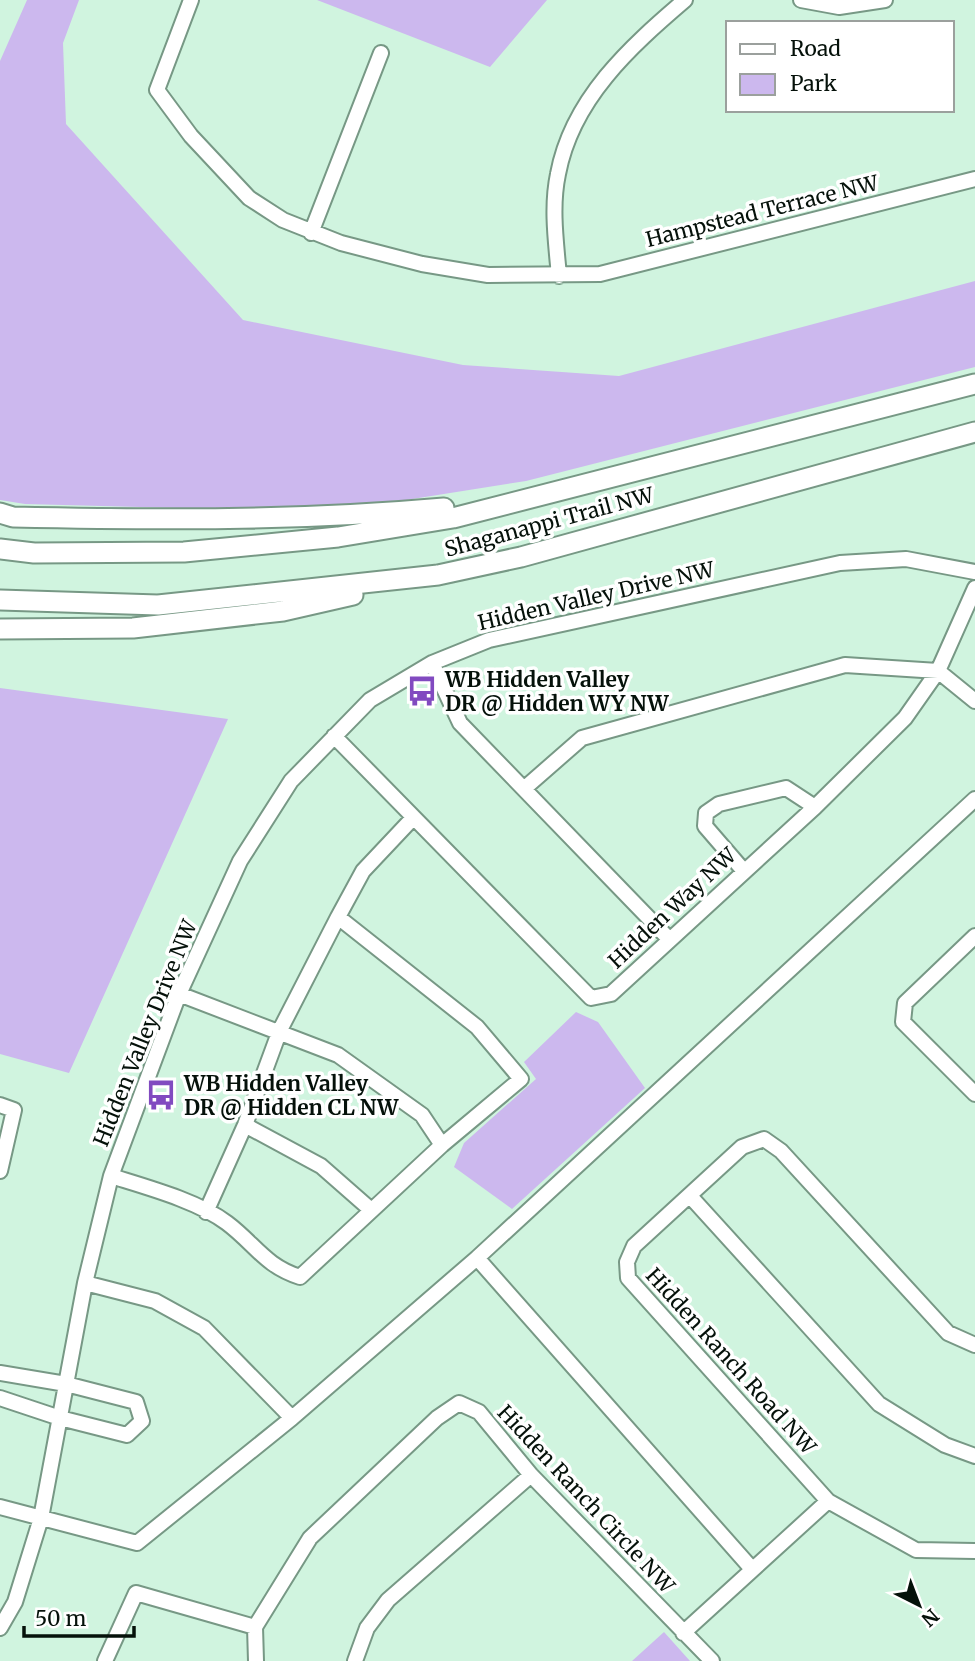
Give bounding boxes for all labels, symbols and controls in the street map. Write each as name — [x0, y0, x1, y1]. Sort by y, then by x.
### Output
legend — [726, 21, 954, 112]
text: Road — [790, 35, 841, 62]
text: Park — [790, 70, 837, 97]
street label: Hampstead Terrace NW — [643, 169, 882, 253]
street label: Shaganappi Trail NW — [442, 481, 657, 563]
street label: Hidden Valley Drive NW — [475, 555, 718, 636]
place label: WB Hidden Valley DR @ Hidden WY NW — [444, 666, 669, 717]
bus stop icon: WB Hidden Valley DR @ Hidden WY NW — [405, 674, 439, 708]
street label: Hidden Way NW — [602, 841, 742, 974]
street label: Hidden Valley Drive NW — [87, 915, 203, 1150]
place label: WB Hidden Valley DR @ Hidden CL NW — [183, 1070, 399, 1121]
bus stop icon: WB Hidden Valley DR @ Hidden CL NW — [144, 1078, 178, 1112]
street label: Hidden Ranch Road NW — [640, 1262, 823, 1461]
street label: Hidden Ranch Circle NW — [492, 1399, 681, 1600]
north arrow — [884, 1570, 954, 1640]
scale bar — [24, 1594, 135, 1638]
text: N — [917, 1604, 944, 1632]
text: 50 m — [35, 1605, 86, 1632]

